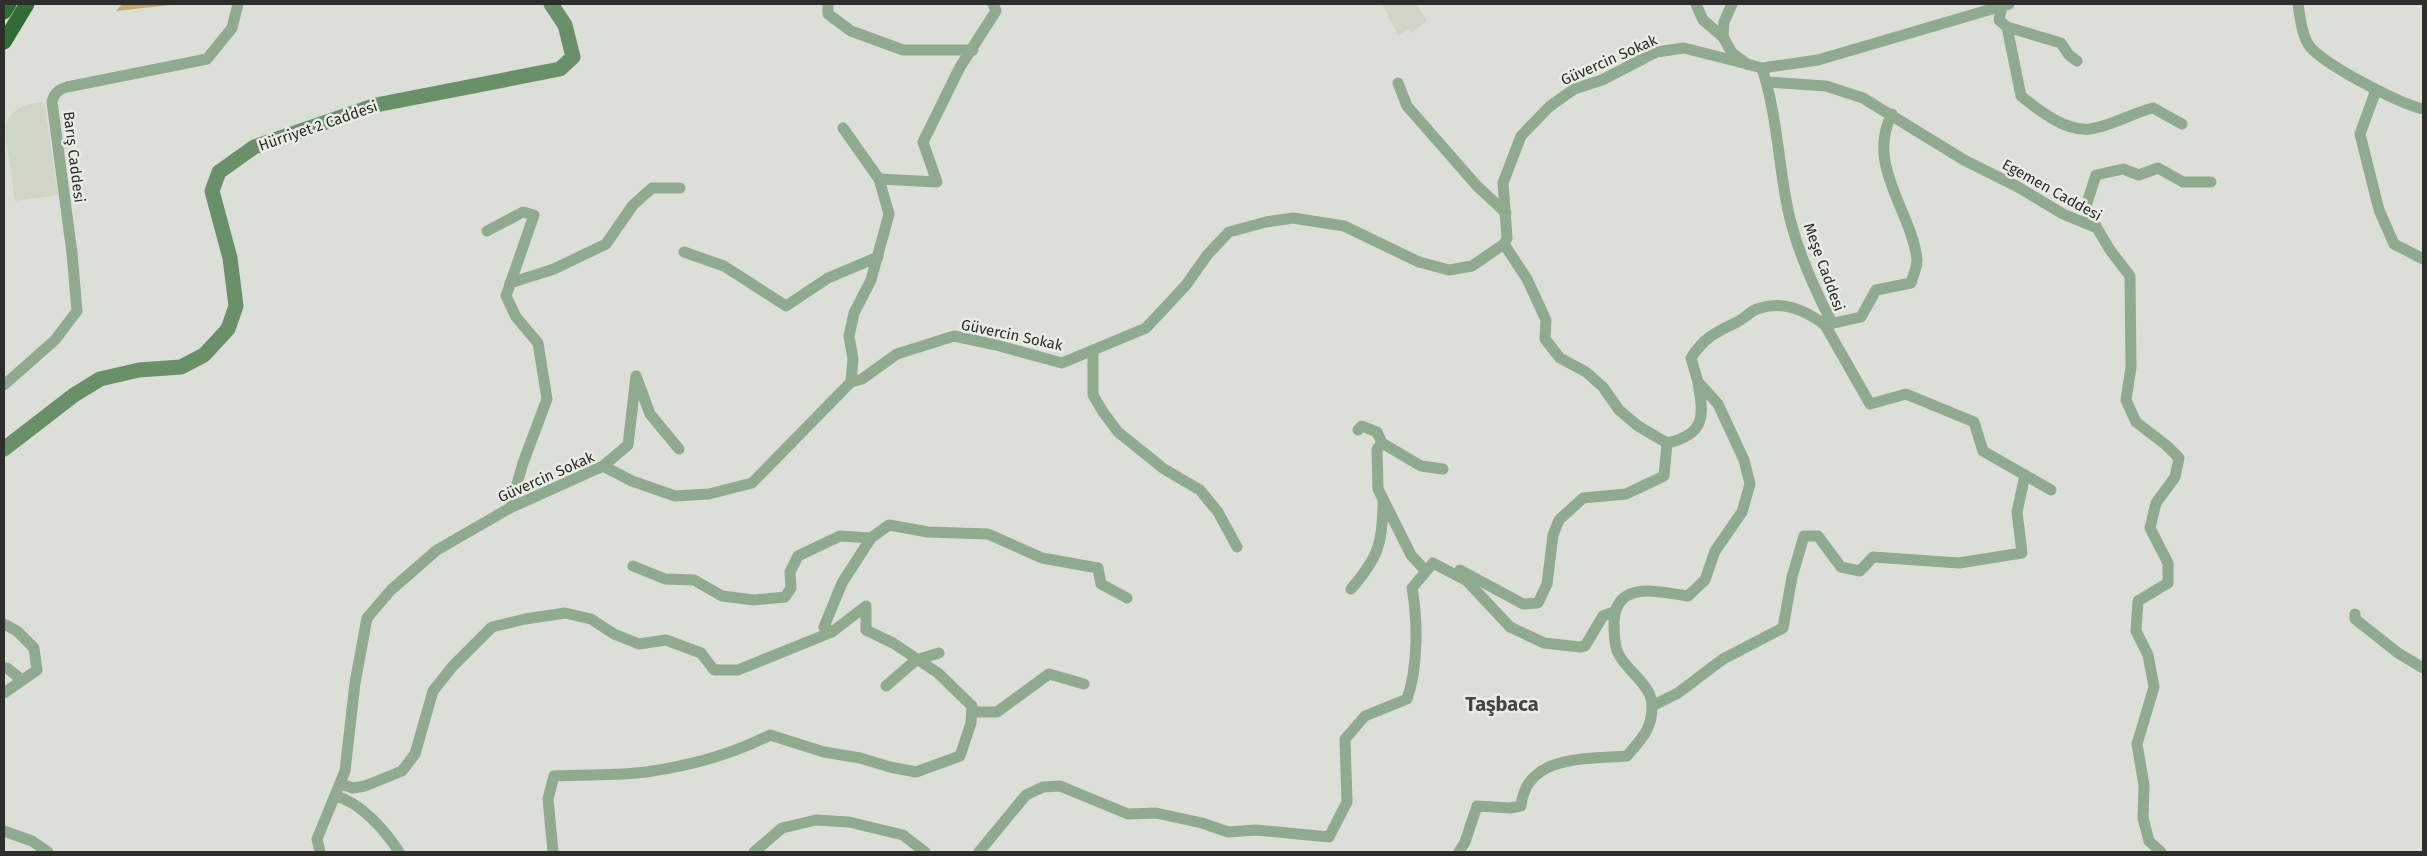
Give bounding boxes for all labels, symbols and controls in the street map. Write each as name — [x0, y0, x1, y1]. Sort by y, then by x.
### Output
street label: Güvercin Sokak — [1558, 31, 1660, 89]
street label: Hürriyet 2 Caddesi — [256, 97, 380, 155]
street label: Barış Caddesi — [59, 110, 89, 204]
street label: Egemen Caddesi — [1999, 155, 2105, 225]
street label: Meşe Caddesi — [1800, 220, 1848, 314]
street label: Güvercin Sokak — [960, 315, 1065, 355]
street label: Güvercin Sokak — [495, 448, 597, 506]
district label: Taşbaca — [1465, 692, 1539, 716]

